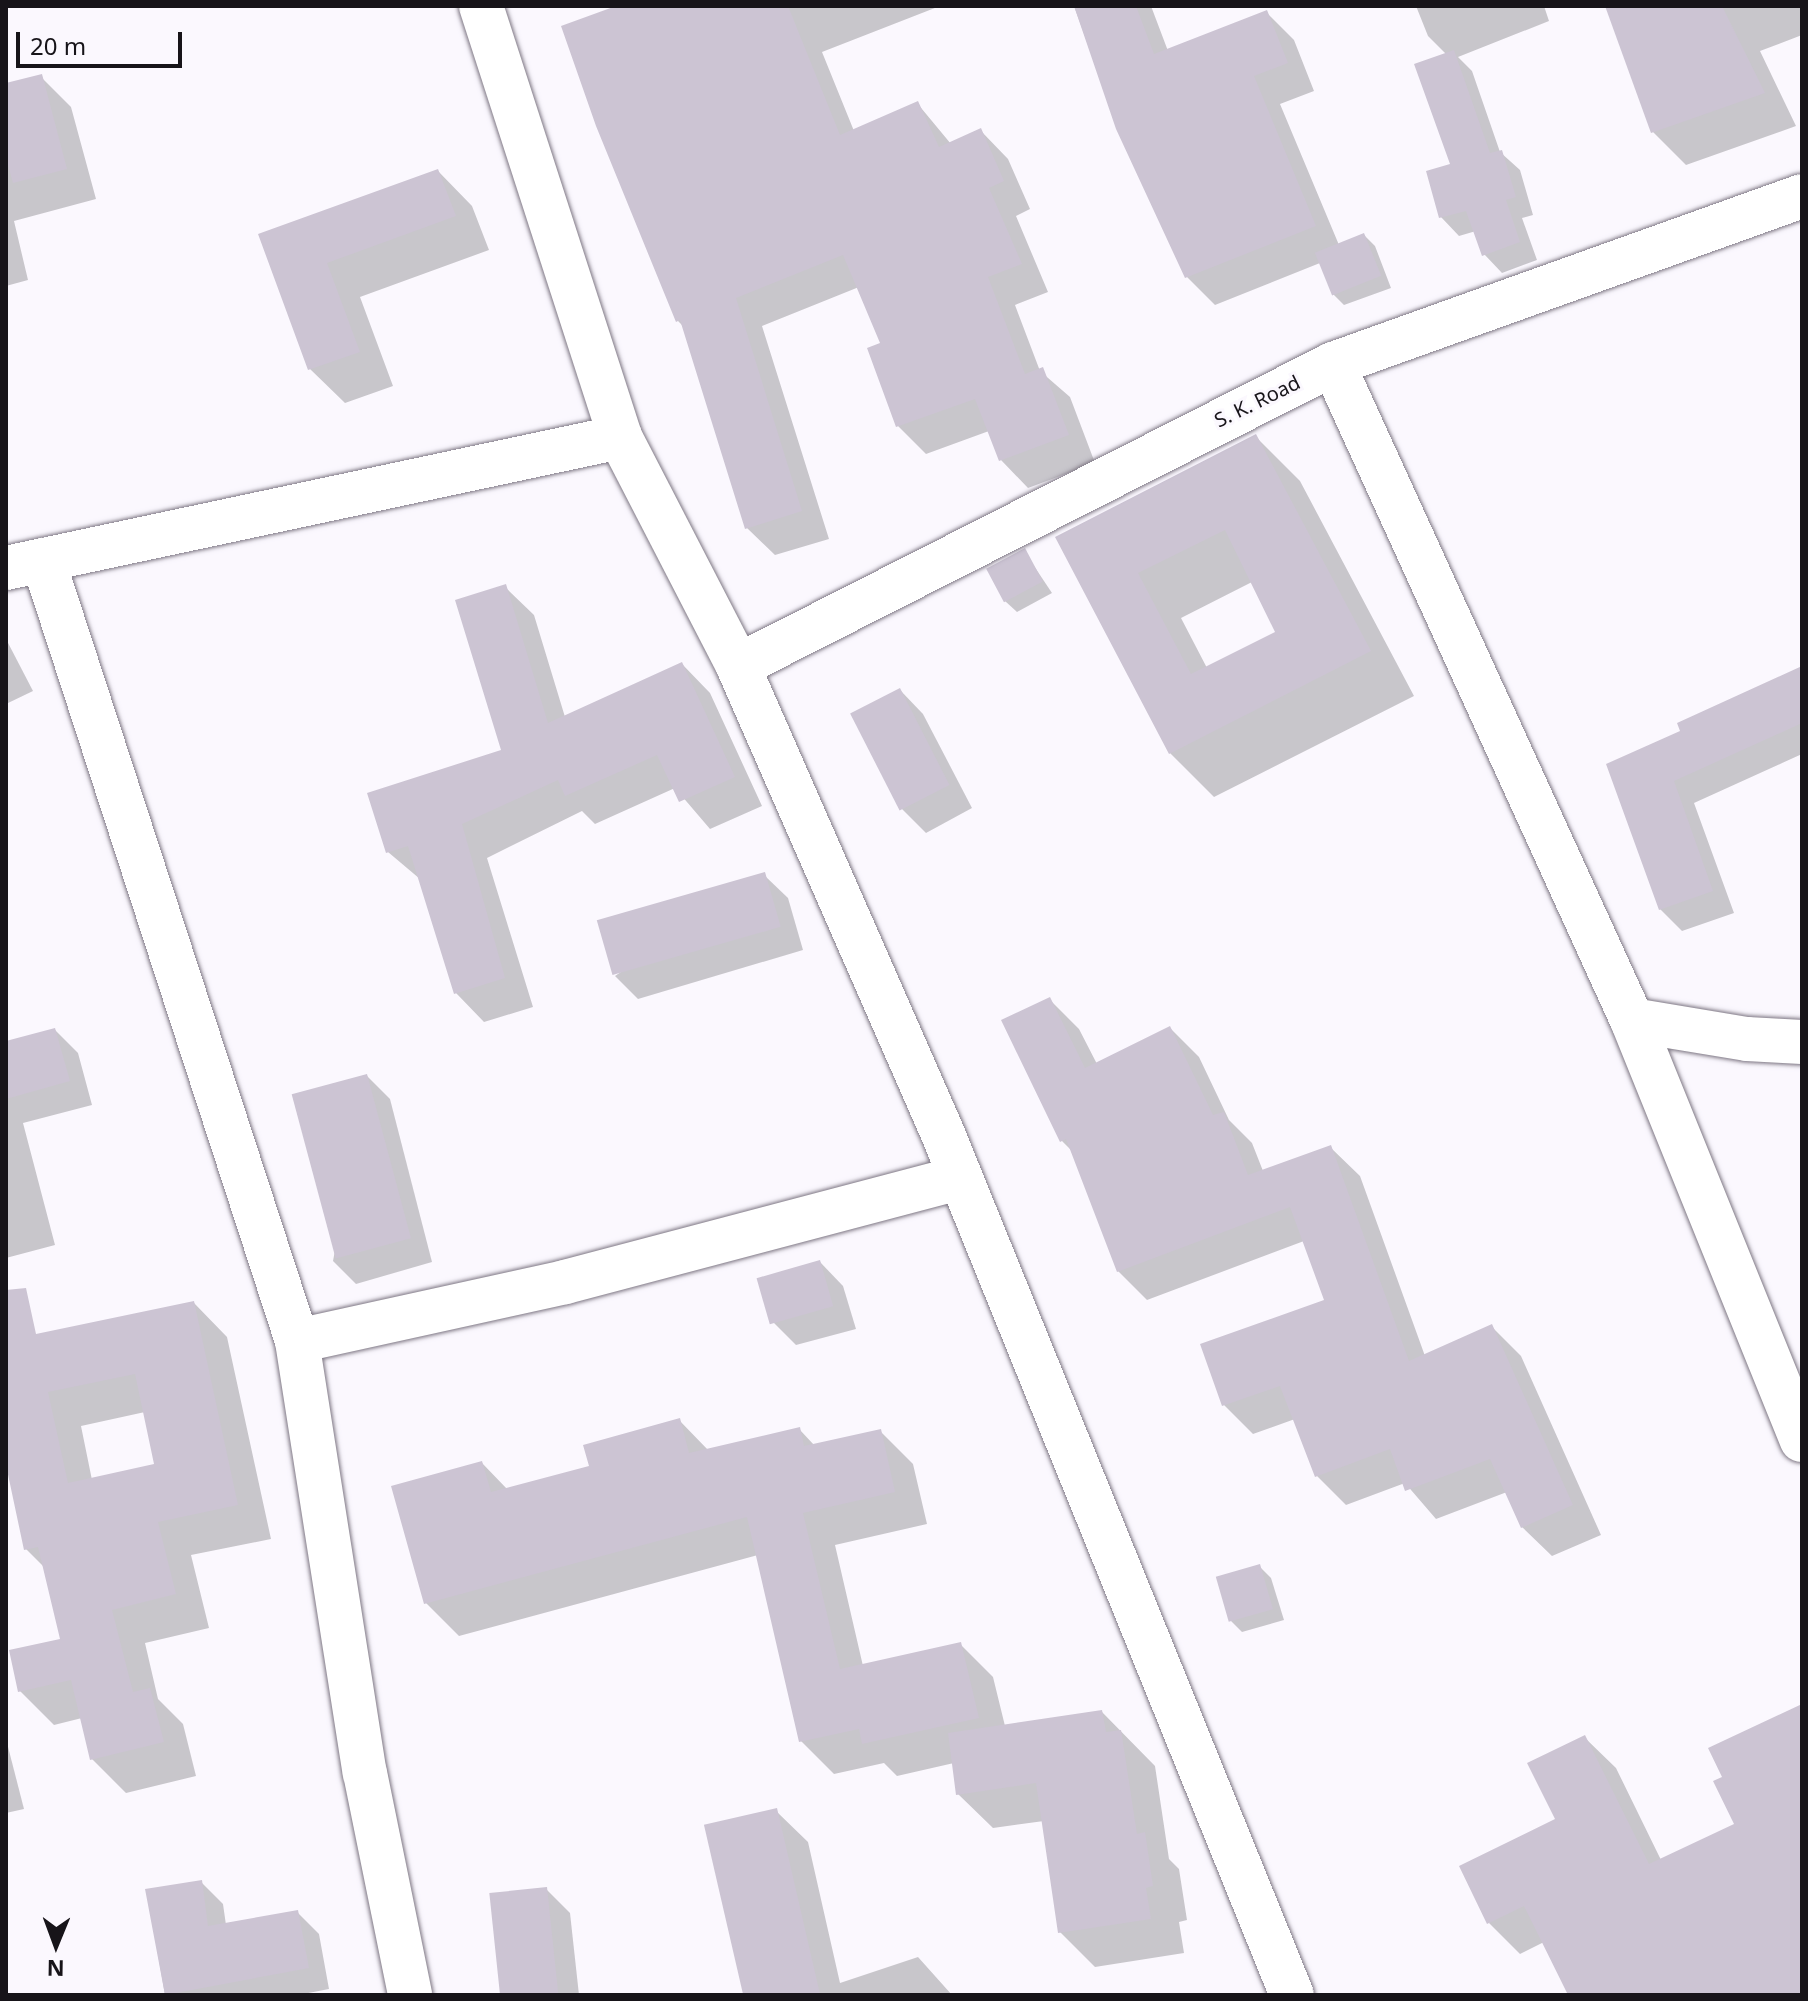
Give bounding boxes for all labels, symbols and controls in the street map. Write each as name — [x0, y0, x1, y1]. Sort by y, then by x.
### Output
scale bar — [20, 16, 186, 66]
text: 20 m — [30, 29, 86, 62]
street label: S. K. Road — [1210, 370, 1304, 432]
north arrow — [16, 1905, 96, 1985]
text: N — [46, 1954, 65, 1984]

